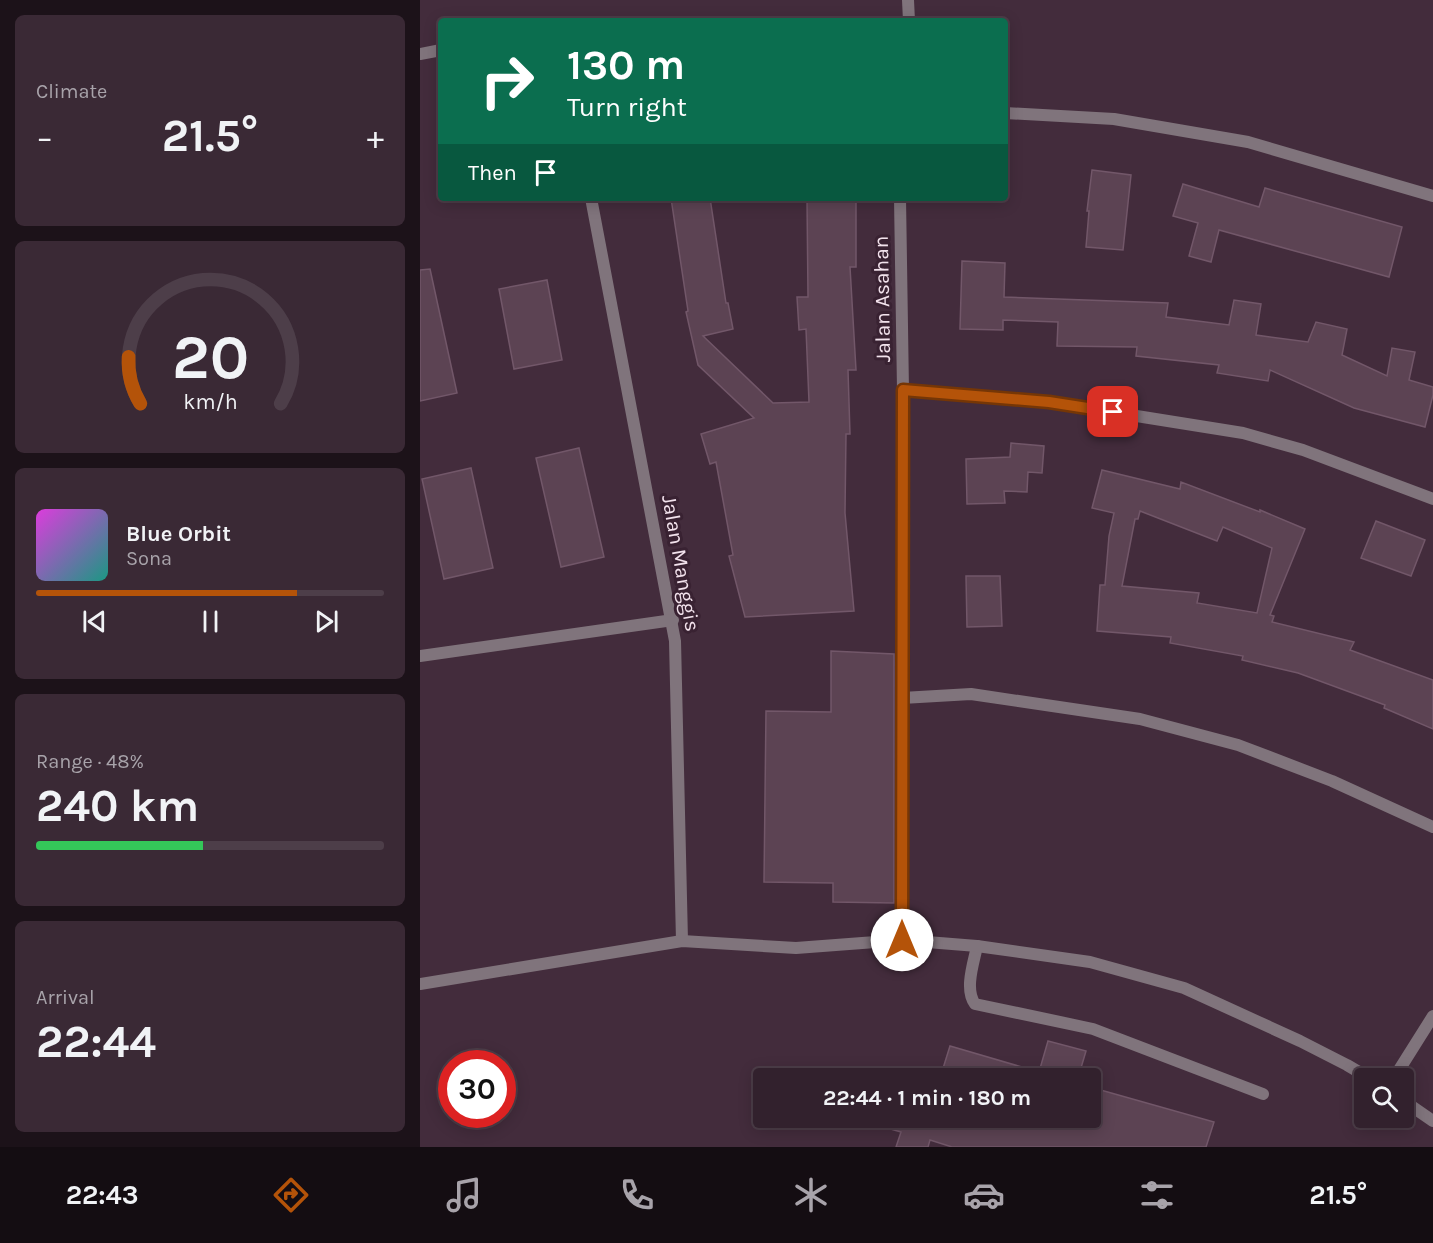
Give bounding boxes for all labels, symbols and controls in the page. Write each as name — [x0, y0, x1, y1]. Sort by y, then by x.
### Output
text: 130 m — [567, 40, 685, 90]
icon: right — [468, 42, 546, 120]
text: Climate — [36, 80, 107, 103]
text: Turn right — [567, 91, 687, 123]
text: 21.5° — [162, 110, 258, 162]
text: − — [36, 118, 53, 156]
text: + — [367, 118, 384, 156]
icon: arrive — [529, 156, 562, 189]
text: Then — [468, 160, 517, 186]
street label: Jalan Asahan — [869, 235, 895, 363]
text: 20 — [171, 321, 249, 394]
pin — [1087, 386, 1138, 437]
text: km/h — [183, 390, 237, 415]
icon: arrive — [1096, 395, 1129, 428]
street label: Jalan Manggis — [657, 493, 705, 633]
text: Blue Orbit — [126, 521, 231, 547]
text: Sona — [126, 547, 172, 570]
icon: previous — [78, 605, 111, 638]
icon: pause — [194, 605, 227, 638]
icon: next — [310, 605, 343, 638]
text: Range · 48% — [36, 750, 144, 773]
text: 240 km — [36, 780, 199, 832]
position arrow — [870, 908, 934, 972]
text: Arrival — [36, 986, 95, 1009]
text: 22:44 — [36, 1016, 156, 1068]
speed limit sign: 30 — [438, 1050, 516, 1128]
map controls — [1354, 1068, 1414, 1128]
button: search — [1354, 1068, 1414, 1128]
text: 22:44 · 1 min · 180 m — [823, 1085, 1031, 1111]
icon: directions — [270, 1174, 312, 1216]
icon: music — [443, 1174, 485, 1216]
icon: phone — [616, 1174, 658, 1216]
icon: climate — [790, 1174, 832, 1216]
icon: car — [963, 1174, 1005, 1216]
icon: filters — [1136, 1174, 1178, 1216]
text: 22:43 — [66, 1179, 138, 1211]
text: 21.5° — [1309, 1179, 1367, 1211]

